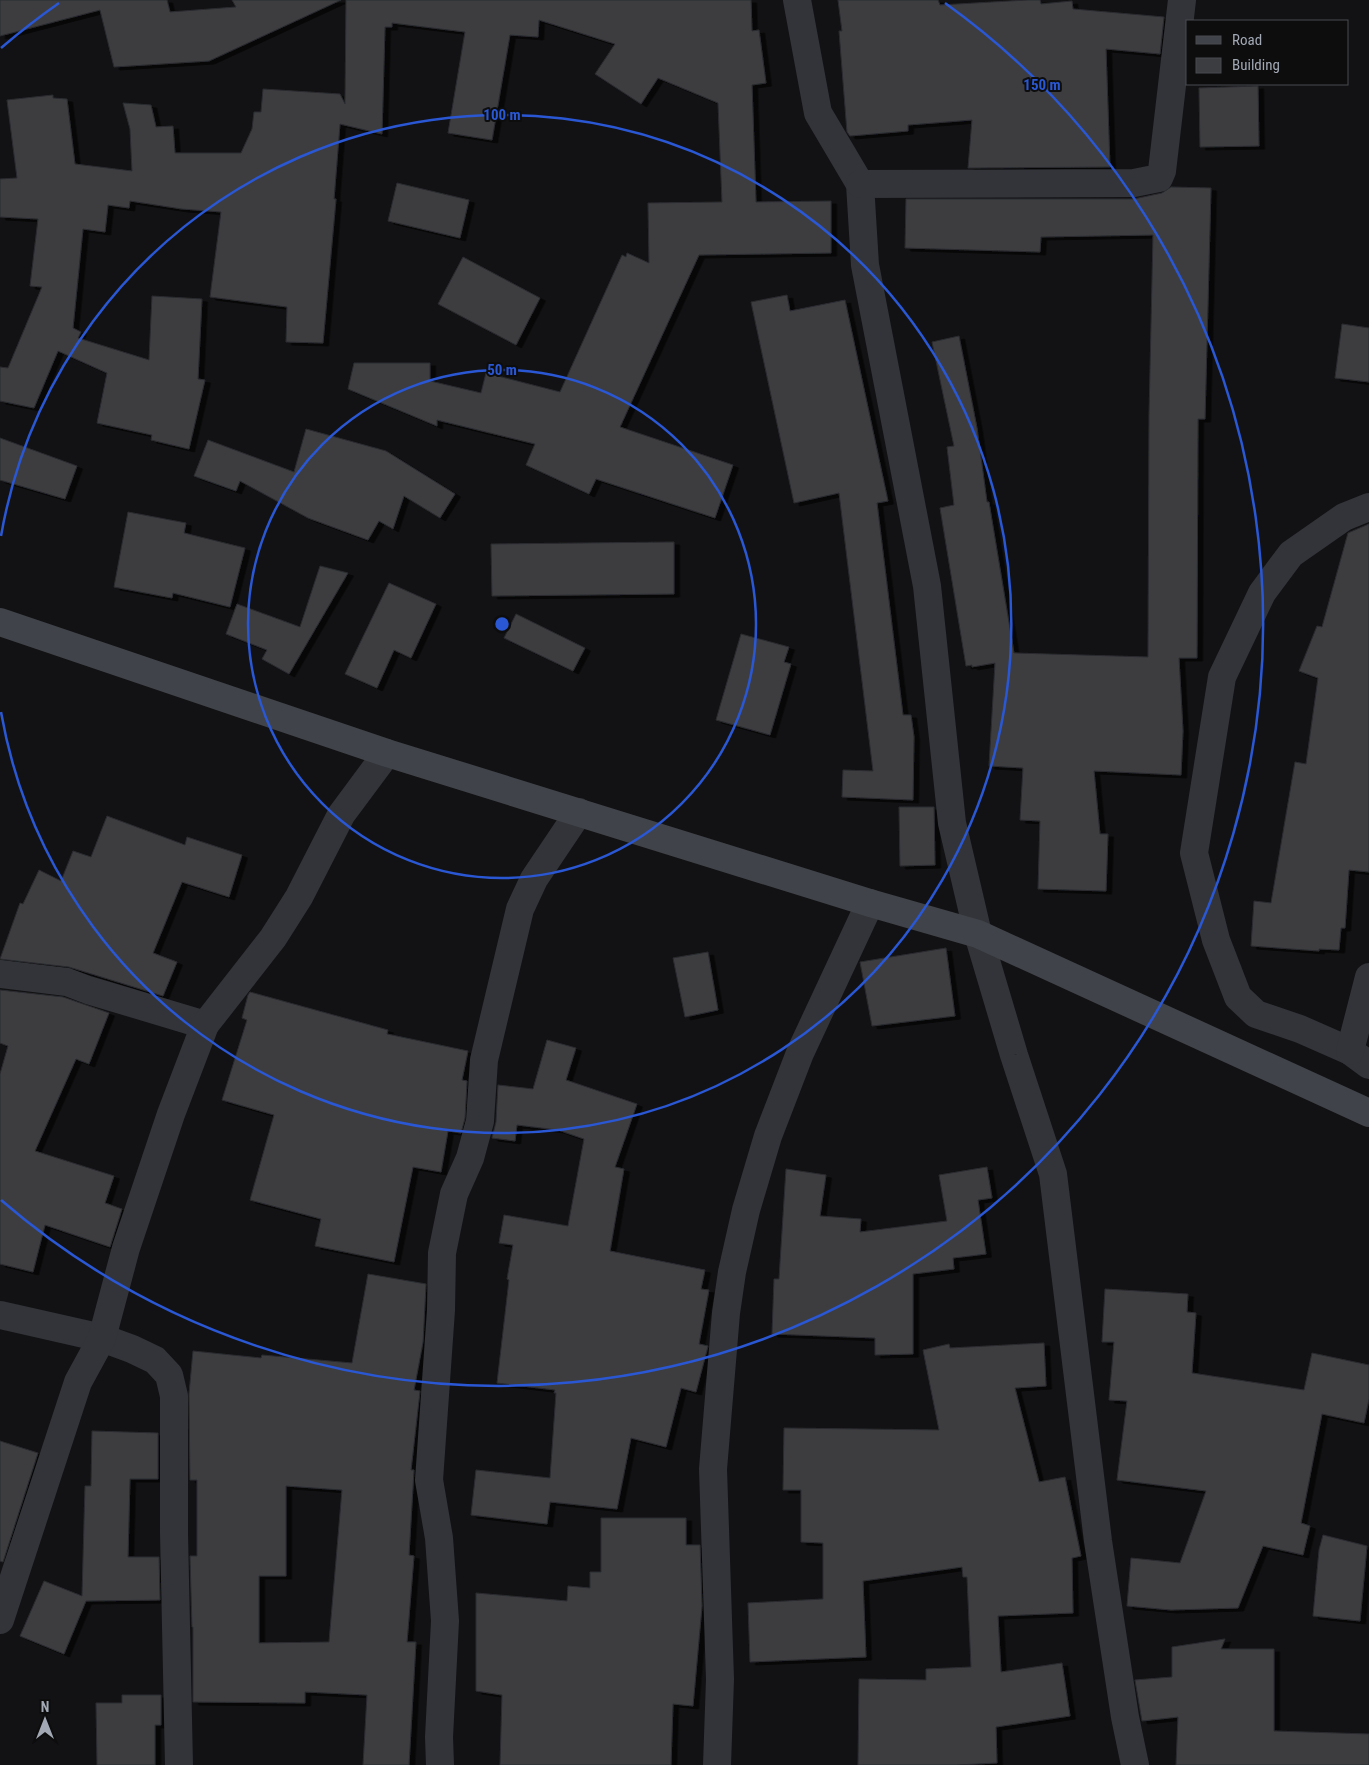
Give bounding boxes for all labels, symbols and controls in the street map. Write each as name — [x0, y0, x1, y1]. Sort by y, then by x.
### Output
legend — [1186, 20, 1349, 85]
text: Road — [1232, 31, 1262, 49]
text: Building — [1232, 56, 1280, 74]
text: 150 m — [1023, 76, 1061, 94]
text: 100 m — [483, 106, 521, 124]
text: 50 m — [487, 361, 517, 379]
centre of rings — [493, 615, 511, 633]
north arrow — [20, 1695, 70, 1745]
text: N — [41, 1699, 49, 1715]

